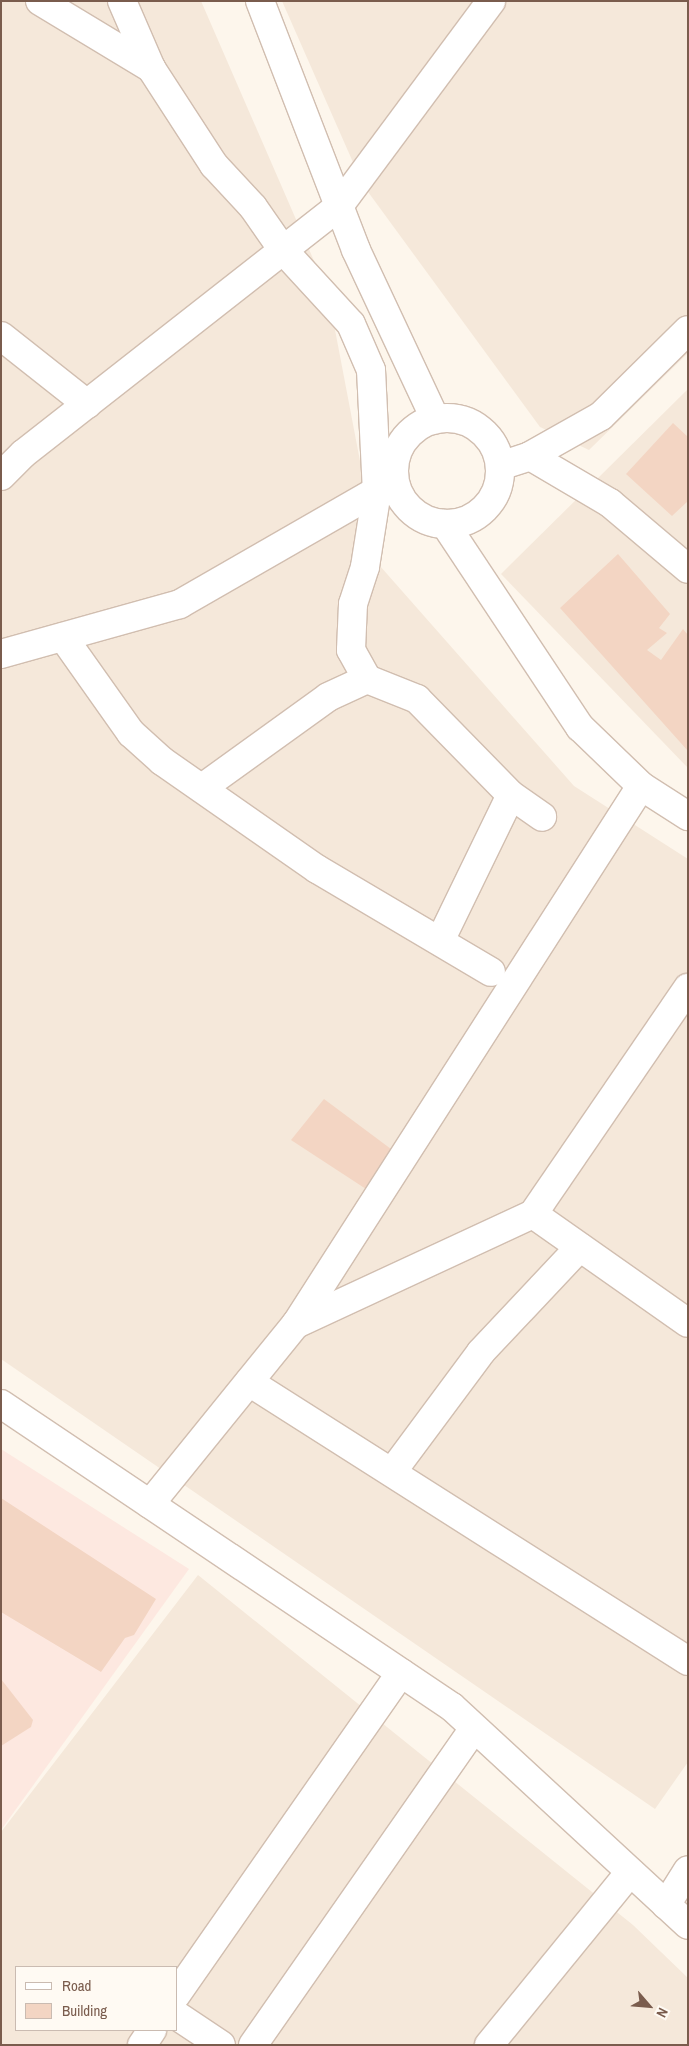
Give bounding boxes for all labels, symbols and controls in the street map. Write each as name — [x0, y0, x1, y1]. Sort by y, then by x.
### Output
legend — [15, 1966, 178, 2031]
text: Road — [62, 1975, 91, 1996]
north arrow — [624, 1981, 674, 2031]
text: Building — [62, 2000, 107, 2021]
text: N — [652, 2005, 672, 2021]

